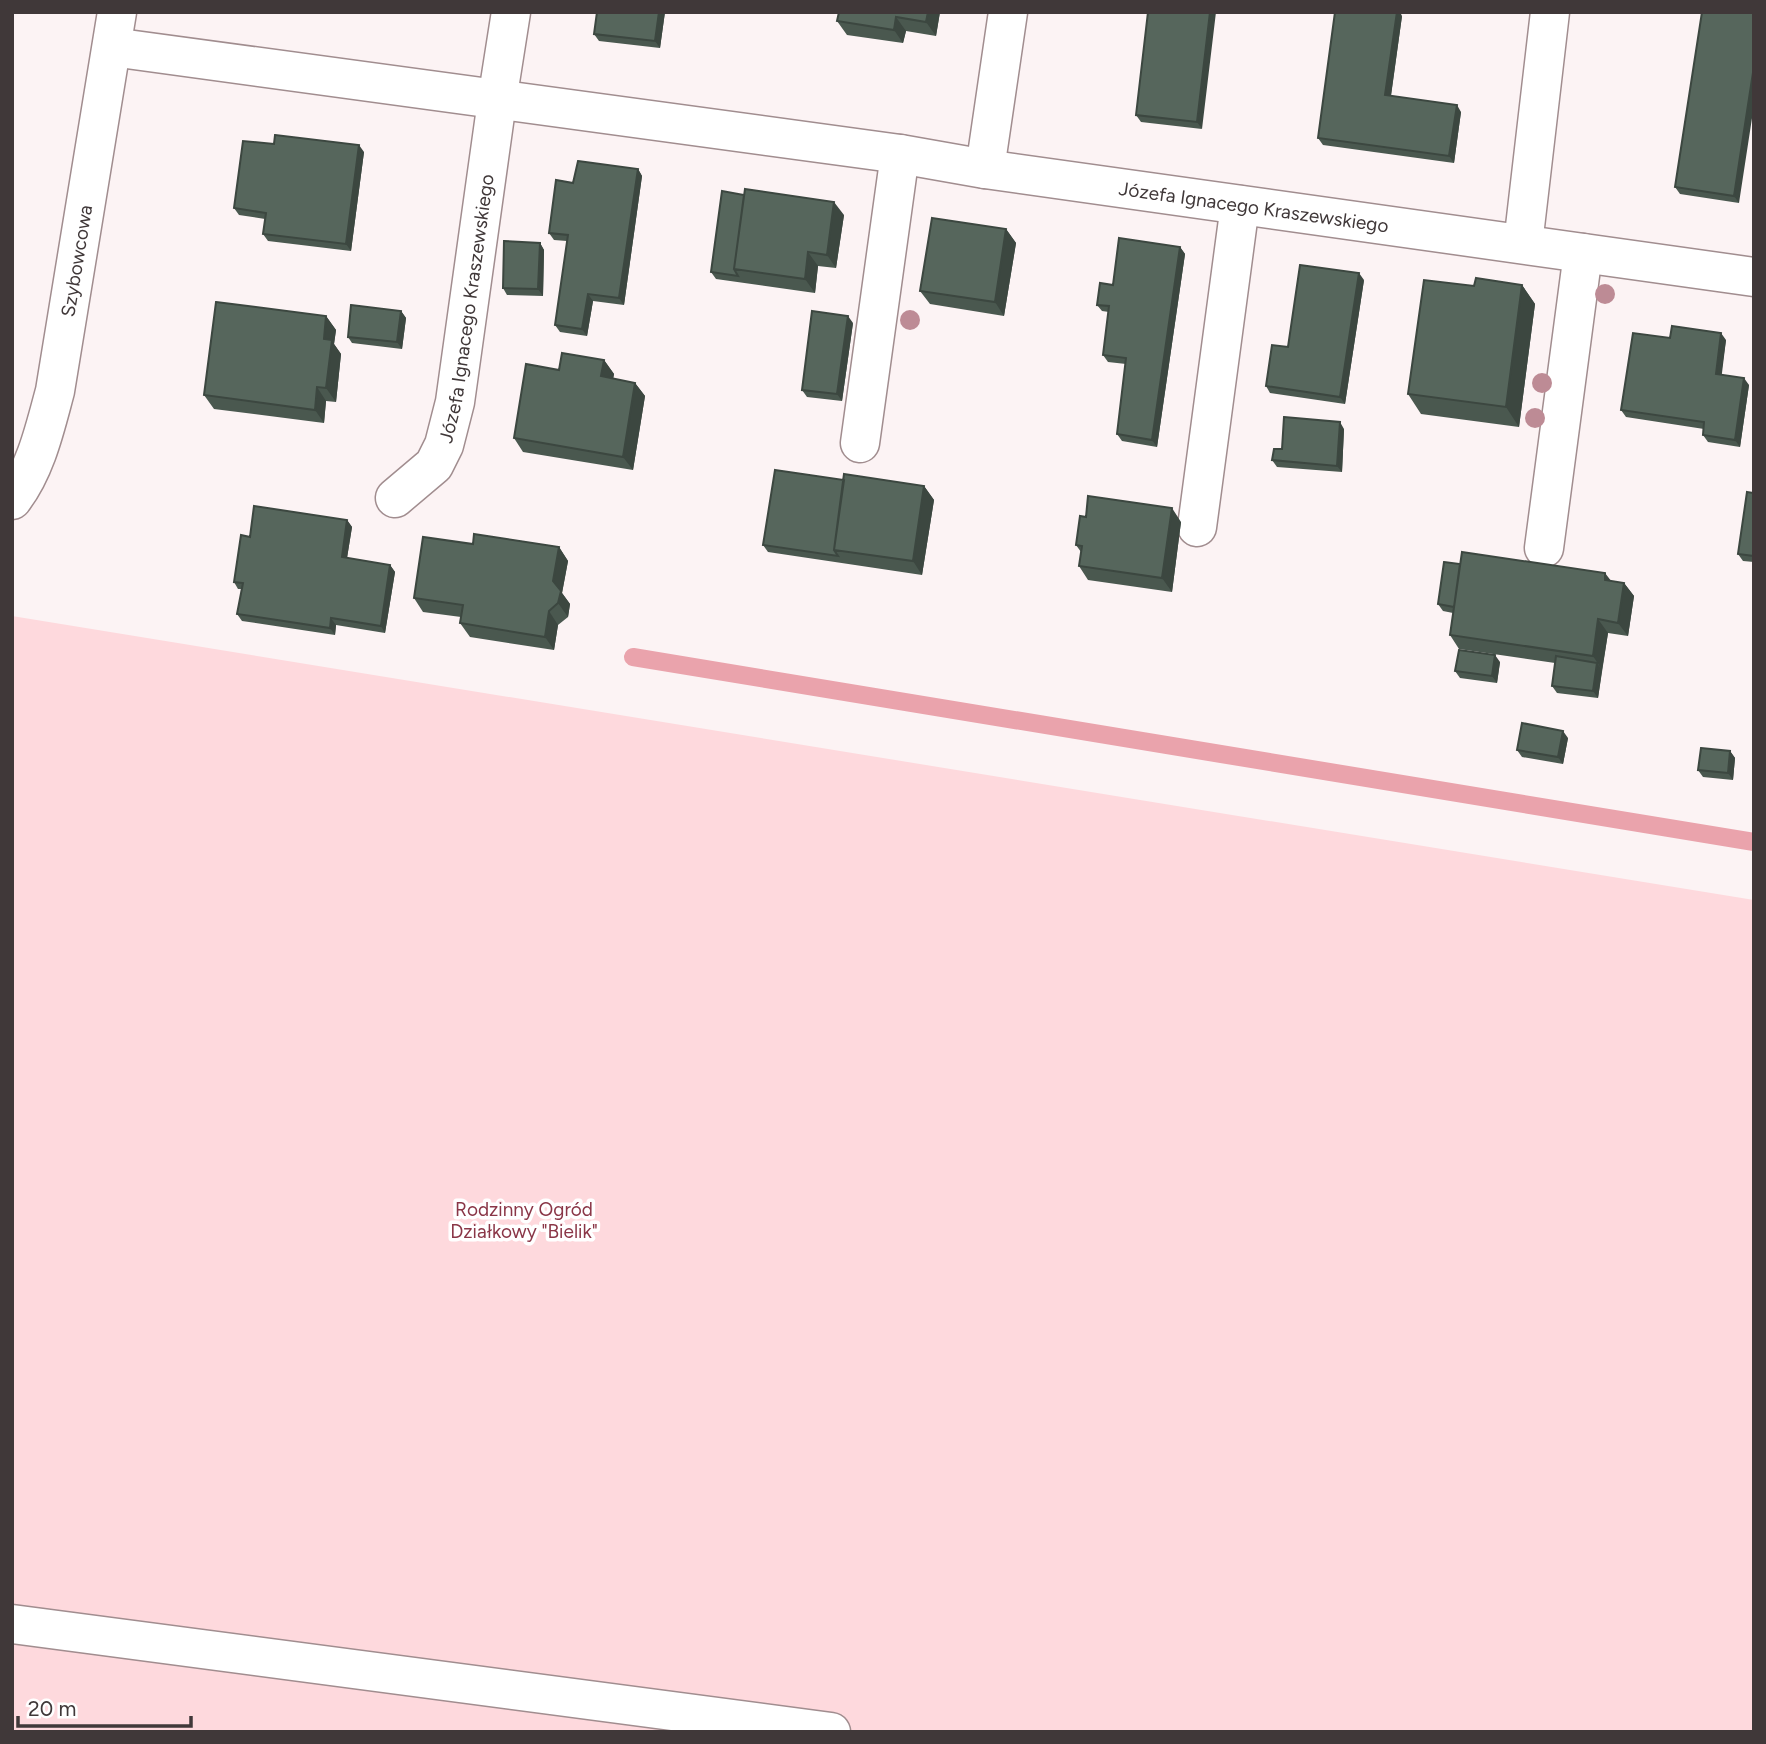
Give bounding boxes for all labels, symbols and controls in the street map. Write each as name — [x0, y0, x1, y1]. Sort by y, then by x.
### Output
street label: Józefa Ignacego Kraszewskiego — [433, 172, 498, 445]
street label: Józefa Ignacego Kraszewskiego — [1118, 176, 1390, 237]
street label: Szybowcowa — [56, 203, 97, 318]
park label: Rodzinny Ogród Działkowy "Bielik" — [450, 1198, 598, 1243]
scale bar — [18, 1684, 191, 1728]
text: 20 m — [28, 1696, 76, 1721]

